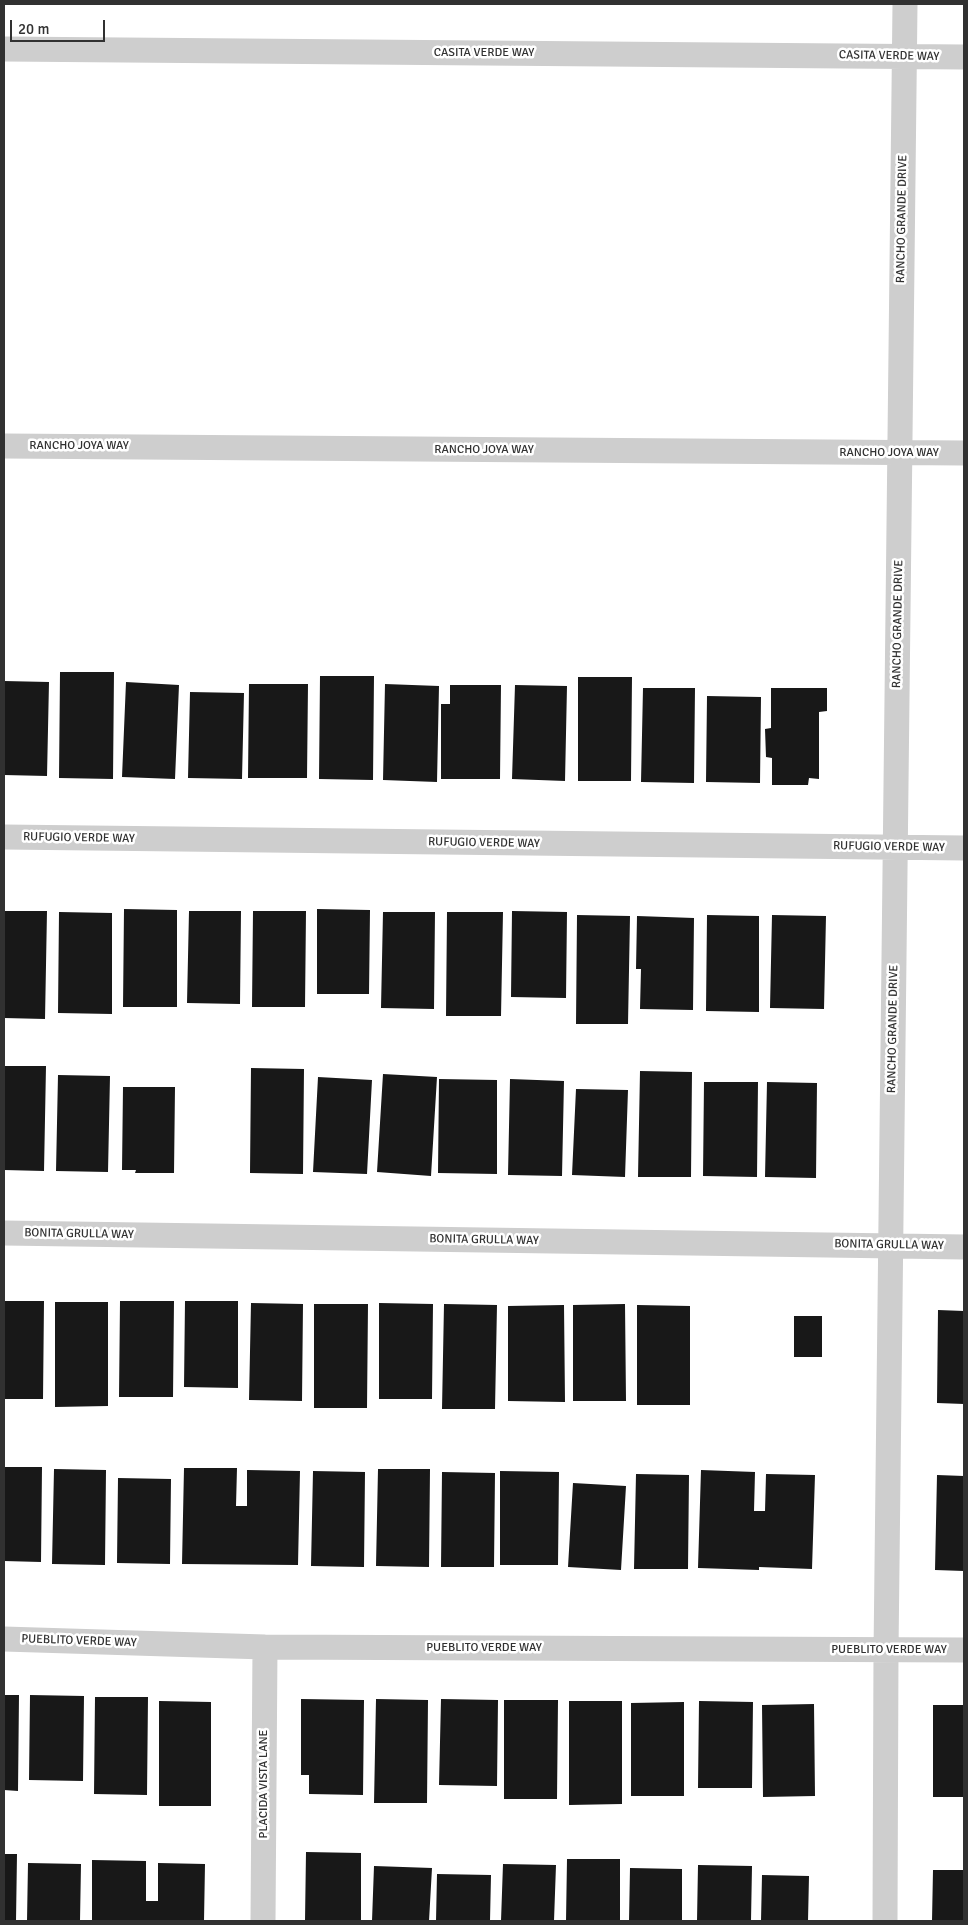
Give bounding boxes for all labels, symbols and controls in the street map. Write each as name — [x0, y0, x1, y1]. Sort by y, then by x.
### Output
scale bar — [12, 10, 108, 42]
text: 20 m — [18, 20, 49, 38]
street label: CASITA VERDE WAY — [434, 46, 534, 60]
street label: CASITA VERDE WAY — [839, 48, 939, 64]
street label: RANCHO GRANDE DRIVE — [894, 155, 910, 283]
street label: RANCHO JOYA WAY — [29, 439, 129, 453]
street label: RANCHO JOYA WAY — [434, 443, 534, 457]
street label: RANCHO JOYA WAY — [839, 446, 939, 460]
street label: RANCHO GRANDE DRIVE — [890, 560, 906, 688]
street label: RUFUGIO VERDE WAY — [23, 830, 135, 846]
street label: RUFUGIO VERDE WAY — [428, 835, 540, 851]
street label: RUFUGIO VERDE WAY — [833, 839, 945, 855]
street label: RANCHO GRANDE DRIVE — [885, 965, 901, 1093]
street label: BONITA GRULLA WAY — [24, 1226, 134, 1242]
street label: BONITA GRULLA WAY — [429, 1232, 539, 1248]
street label: BONITA GRULLA WAY — [834, 1237, 944, 1253]
street label: PUEBLITO VERDE WAY — [21, 1632, 137, 1650]
street label: PUEBLITO VERDE WAY — [426, 1641, 542, 1655]
street label: PUEBLITO VERDE WAY — [831, 1643, 947, 1657]
street label: PLACIDA VISTA LANE — [257, 1730, 271, 1838]

